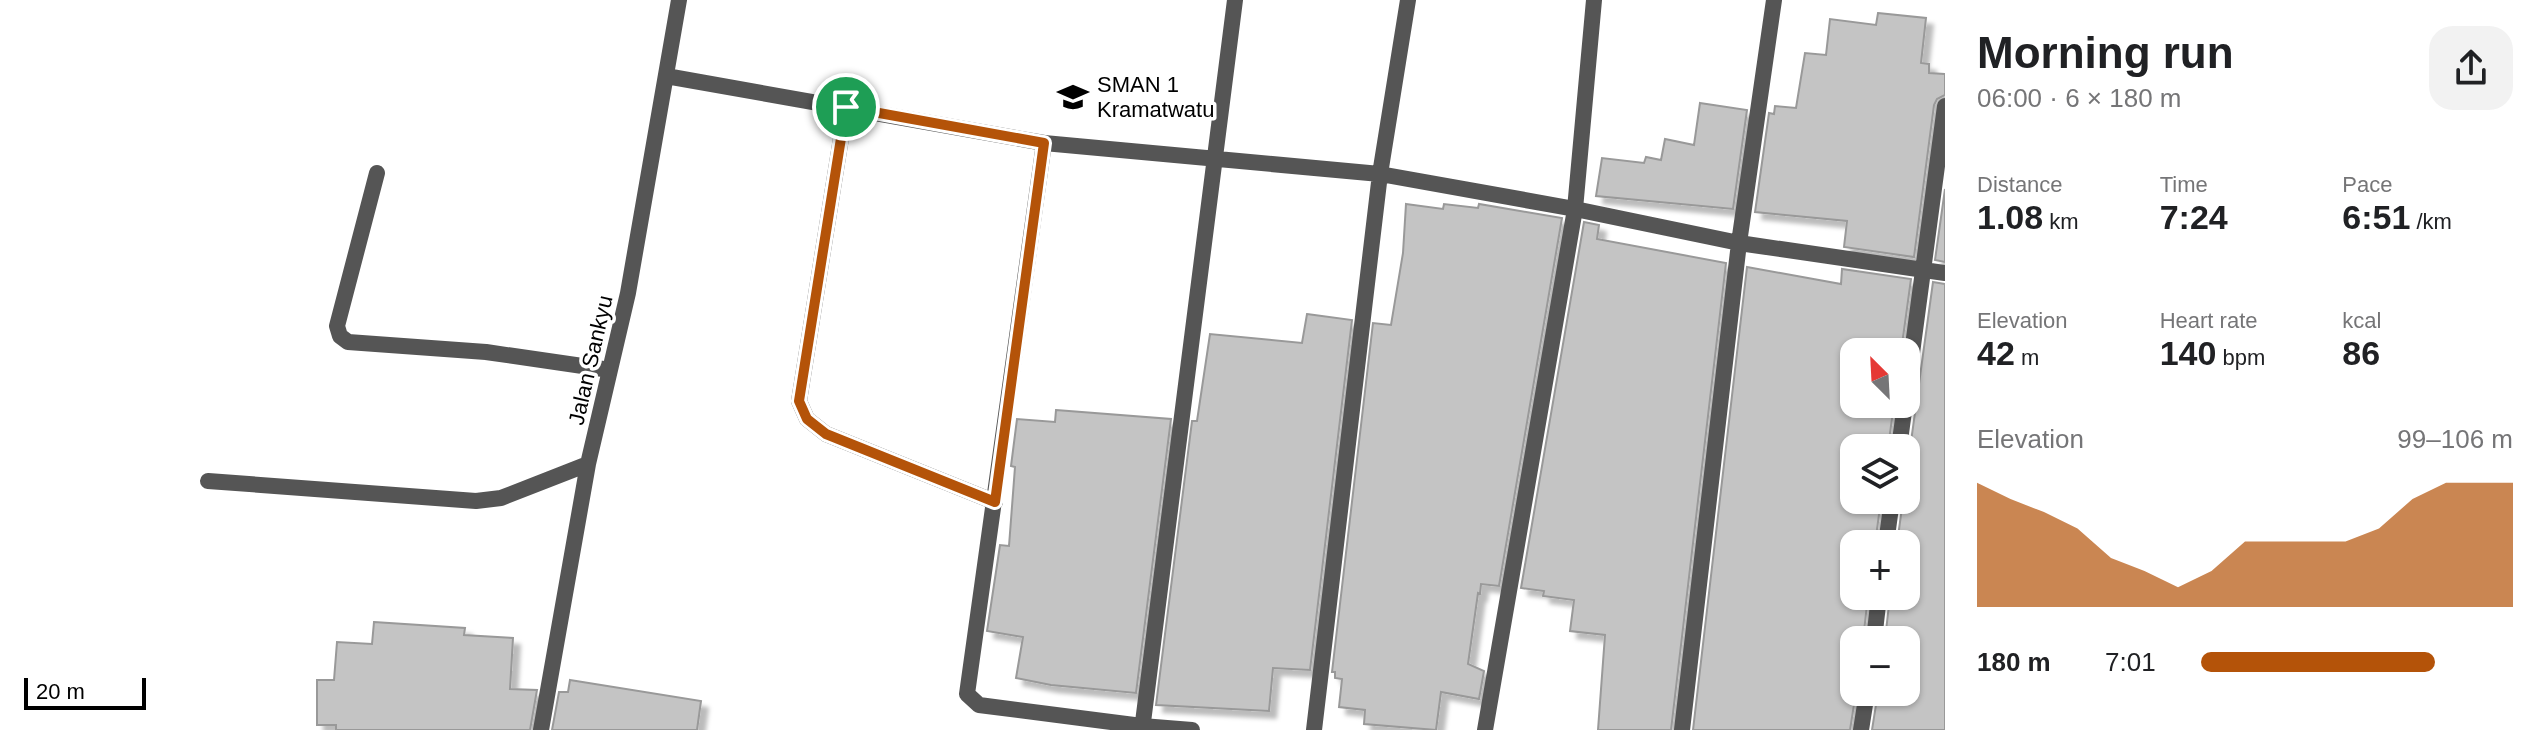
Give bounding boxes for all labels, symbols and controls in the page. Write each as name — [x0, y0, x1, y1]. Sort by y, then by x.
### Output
button: share — [2429, 26, 2513, 110]
text: Morning run — [1977, 28, 2234, 77]
place label: SMAN 1 Kramatwatu — [1097, 72, 1214, 122]
pin — [812, 73, 880, 141]
school or university icon: SMAN 1 Kramatwatu — [1056, 80, 1090, 114]
text: 06:00 · 6 × 180 m — [1977, 83, 2182, 113]
icon: arrive — [824, 85, 868, 129]
text: Distance — [1977, 172, 2063, 197]
text: Time — [2160, 172, 2208, 197]
text: Pace — [2342, 172, 2392, 197]
text: 1.08 — [1977, 198, 2043, 236]
text: 7:24 — [2160, 198, 2228, 236]
text: 6:51 — [2342, 198, 2410, 236]
text: km — [2043, 209, 2079, 234]
text: /km — [2410, 209, 2452, 234]
street label: Jalan Sankyu — [563, 293, 618, 427]
text: Elevation — [1977, 308, 2068, 333]
text: Heart rate — [2160, 308, 2257, 333]
text: kcal — [2342, 308, 2381, 333]
text: 42 — [1977, 334, 2015, 372]
text: 140 — [2160, 334, 2216, 372]
text: 86 — [2342, 334, 2380, 372]
north arrow — [1840, 338, 1920, 418]
map controls — [1840, 338, 1920, 706]
text: m — [2015, 345, 2039, 370]
text: bpm — [2216, 345, 2265, 370]
text: Elevation — [1977, 424, 2084, 454]
text: 99–106 m — [2397, 424, 2513, 454]
button: layers — [1840, 434, 1920, 514]
button: + — [1840, 530, 1920, 610]
button: − — [1840, 626, 1920, 706]
text: 180 m — [1977, 647, 2051, 677]
text: 7:01 — [2105, 647, 2156, 677]
scale bar — [24, 674, 146, 710]
text: 20 m — [36, 679, 85, 704]

